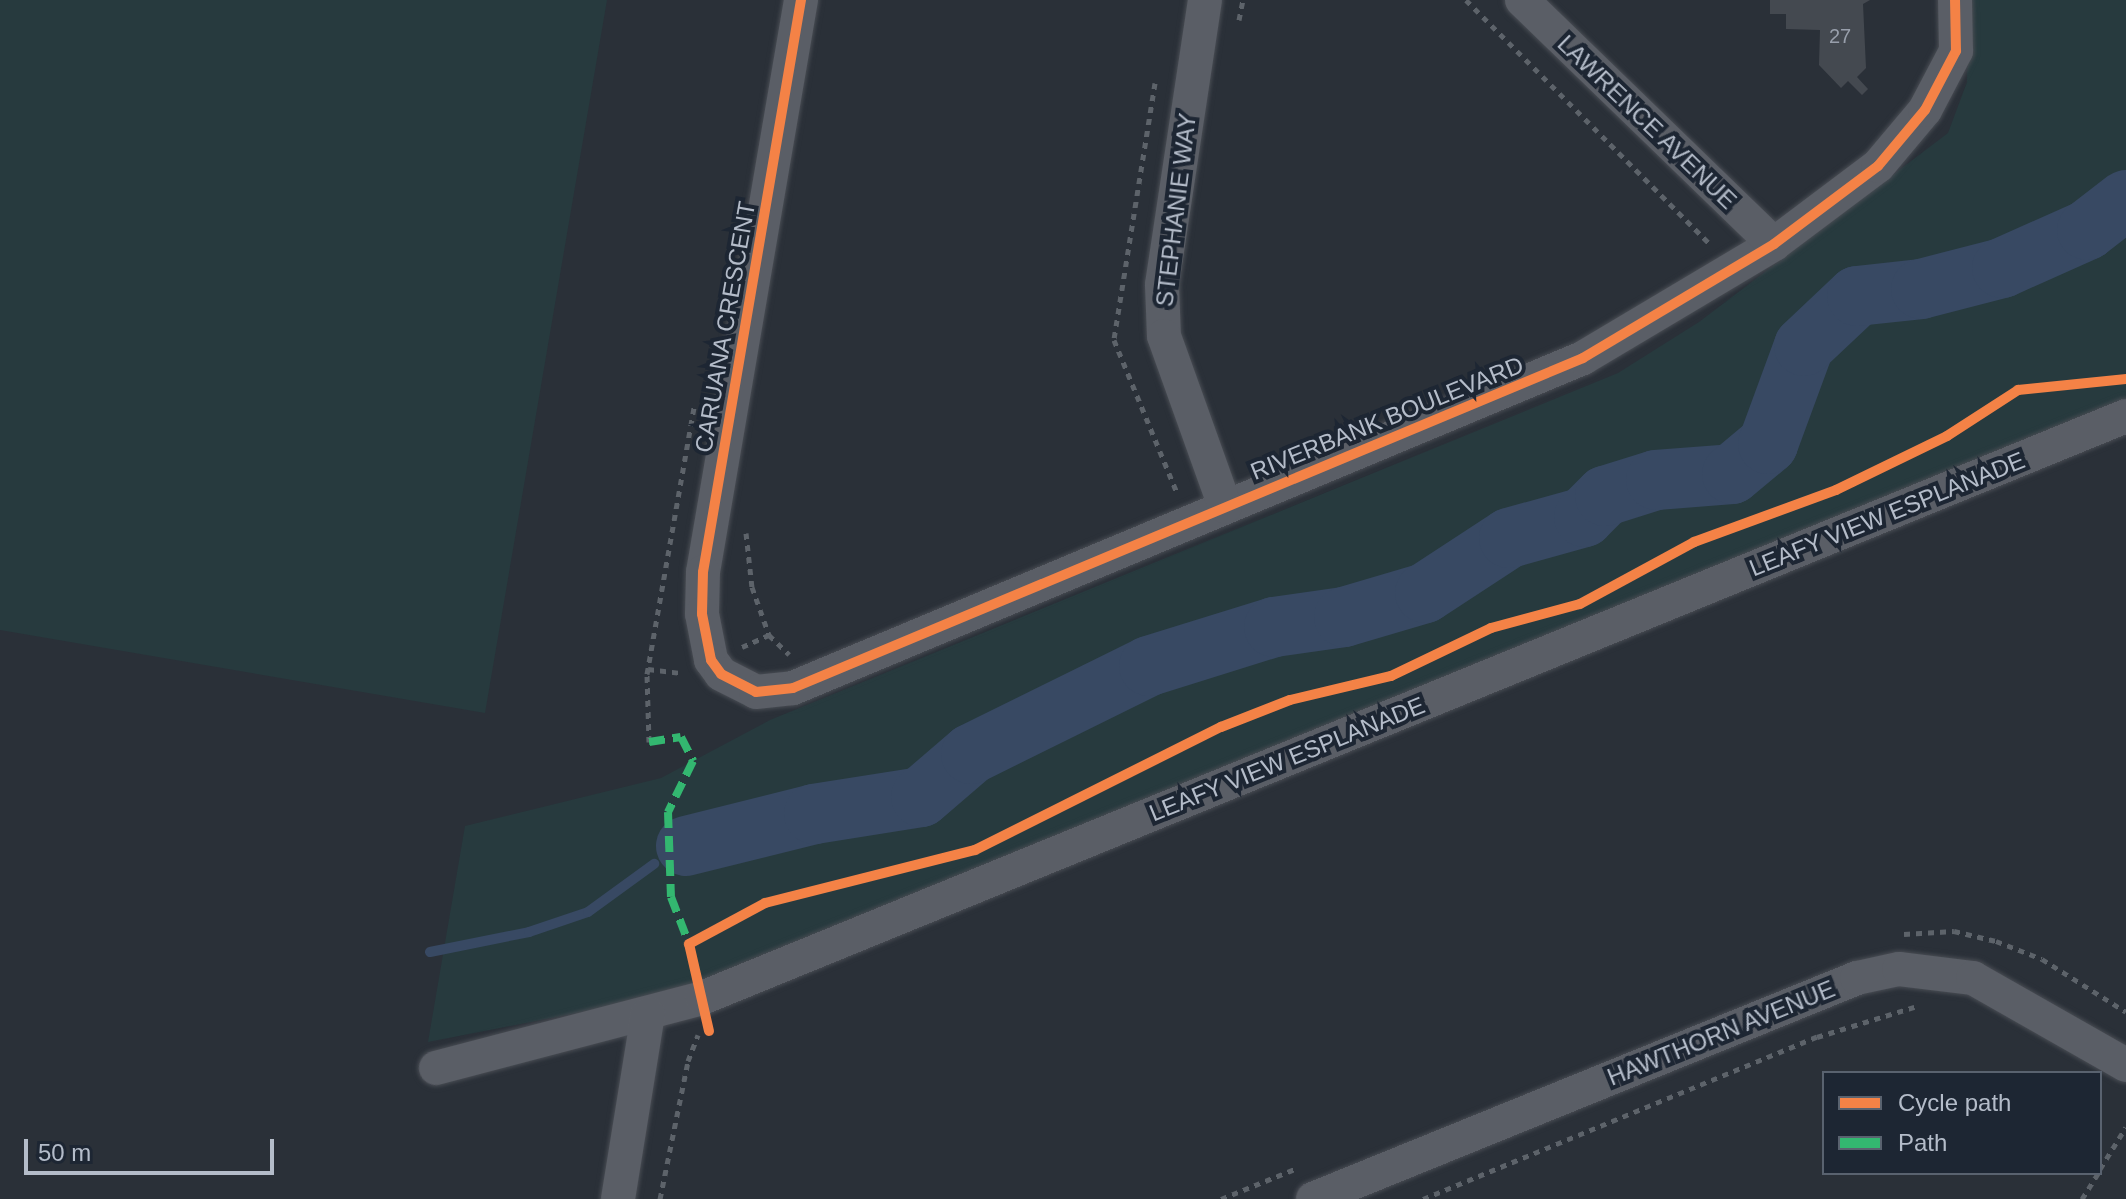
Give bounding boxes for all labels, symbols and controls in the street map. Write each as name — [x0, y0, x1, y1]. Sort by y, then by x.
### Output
house number: 27 — [1829, 24, 1851, 48]
street label: LAWRENCE AVENUE — [1551, 29, 1743, 215]
street label: STEPHANIE WAY — [1150, 112, 1202, 308]
street label: CARUANA CRESCENT — [689, 198, 761, 456]
street label: RIVERBANK BOULEVARD — [1246, 350, 1528, 486]
street label: LEAFY VIEW ESPLANADE — [1745, 445, 2029, 583]
street label: LEAFY VIEW ESPLANADE — [1145, 690, 1429, 828]
street label: HAWTHORN AVENUE — [1602, 974, 1840, 1092]
legend — [1822, 1071, 2102, 1175]
text: Cycle path — [1898, 1089, 2011, 1116]
scale bar — [28, 1123, 278, 1173]
text: Path — [1898, 1129, 1947, 1156]
text: 50 m — [38, 1139, 91, 1166]

